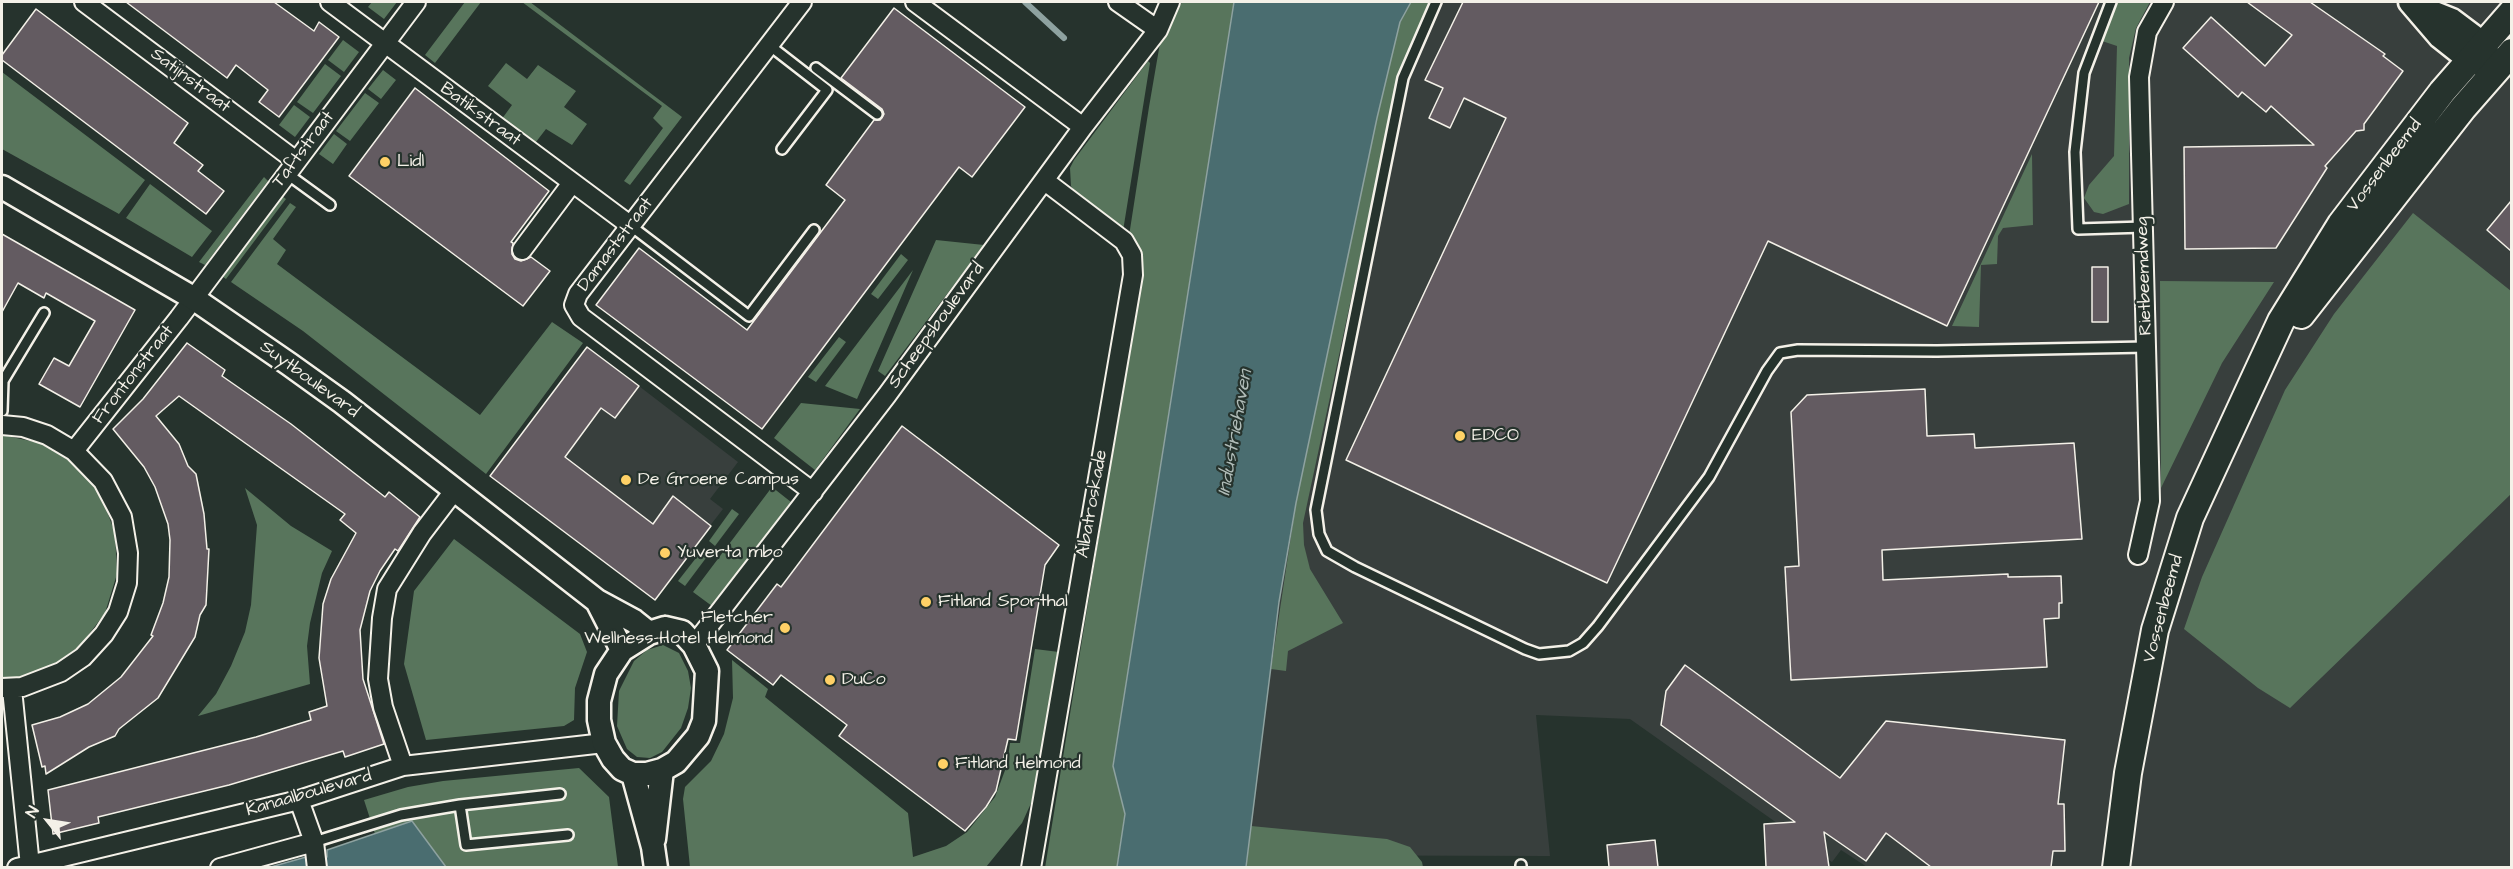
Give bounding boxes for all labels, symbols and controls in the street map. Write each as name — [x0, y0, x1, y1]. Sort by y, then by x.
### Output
street label: Satijnstraat — [146, 44, 234, 118]
street label: Batikstraat — [435, 78, 525, 152]
street label: Taftstraat — [268, 107, 340, 193]
street label: Vossenbeemd — [2343, 115, 2427, 217]
place label: Lidl — [397, 151, 424, 173]
marker: Lidl — [378, 155, 392, 169]
street label: Damaststraat — [574, 194, 658, 296]
street label: Rietbeemdweg — [2132, 216, 2158, 336]
street label: Scheepsboulevard — [884, 259, 990, 393]
street label: Frontonstraat — [89, 321, 179, 429]
street label: Suytboulevard — [255, 337, 363, 423]
water label: Industriehaven — [1213, 368, 1259, 498]
place label: EDCO — [1472, 425, 1519, 447]
marker: EDCO — [1453, 429, 1467, 443]
street label: Albatroskade — [1073, 448, 1113, 560]
place label: De Groene Campus — [638, 469, 799, 491]
marker: De Groene Campus — [619, 473, 633, 487]
place label: Yuverta mbo — [677, 542, 783, 564]
marker: Yuverta mbo — [658, 546, 672, 560]
street label: Vossenbeemd — [2139, 553, 2189, 665]
place label: Fitland Sporthal — [938, 591, 1068, 613]
marker: Fitland Sporthal — [919, 595, 933, 609]
place label: Fletcher Wellness-Hotel Helmond — [584, 607, 773, 650]
marker: Fletcher Wellness-Hotel Helmond — [778, 621, 792, 635]
place label: DuCo — [842, 669, 886, 691]
marker: DuCo — [823, 673, 837, 687]
place label: Fitland Helmond — [955, 753, 1081, 775]
marker: Fitland Helmond — [936, 757, 950, 771]
street label: Kanaalboulevard — [244, 766, 374, 822]
north arrow — [18, 791, 78, 851]
text: N — [20, 802, 44, 822]

